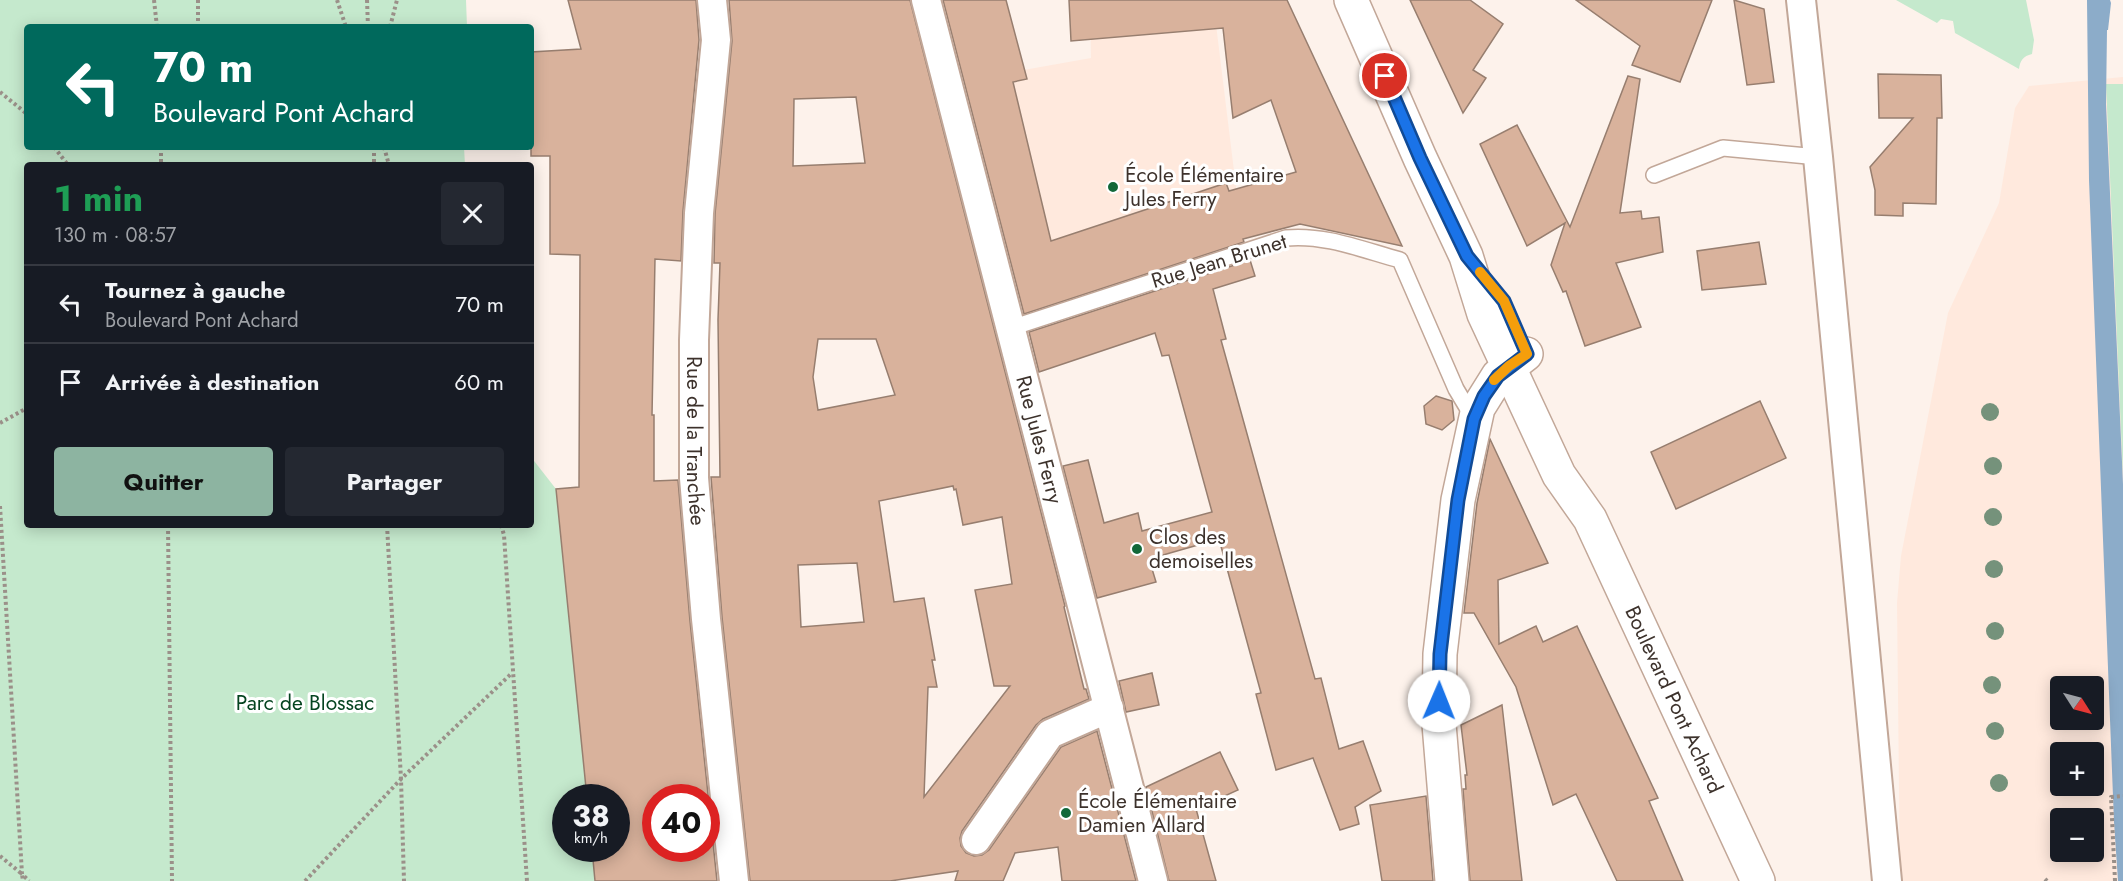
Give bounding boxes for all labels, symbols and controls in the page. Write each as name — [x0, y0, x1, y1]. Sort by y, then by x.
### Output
text: 70 m — [153, 37, 253, 98]
icon: left — [54, 48, 132, 126]
pin — [1359, 50, 1410, 101]
icon: arrive — [1368, 59, 1401, 92]
text: Boulevard Pont Achard — [153, 93, 414, 132]
place label: École Élémentaire Jules Ferry — [1122, 160, 1284, 214]
text: 1 min — [54, 172, 143, 224]
marker: École Élémentaire Jules Ferry — [1106, 180, 1120, 194]
button: close — [441, 182, 504, 245]
text: 130 m · 08:57 — [54, 221, 176, 250]
street label: Rue Jean Brunet — [1148, 226, 1290, 296]
text: Tournez à gauche — [105, 274, 285, 306]
icon: left — [54, 288, 87, 321]
text: 70 m — [455, 288, 504, 320]
text: Boulevard Pont Achard — [105, 306, 299, 335]
street label: Rue de la Tranchée — [679, 356, 713, 527]
icon: arrive — [54, 366, 87, 399]
text: Arrivée à destination — [105, 366, 319, 398]
text: 60 m — [454, 366, 504, 398]
street label: Rue Jules Ferry — [1008, 372, 1070, 508]
button: Quitter — [54, 447, 273, 516]
button: Partager — [285, 447, 504, 516]
place label: Clos des demoiselles — [1149, 522, 1253, 576]
marker: Clos des demoiselles — [1130, 542, 1144, 556]
street label: Boulevard Pont Achard — [1617, 601, 1730, 798]
position arrow — [1407, 669, 1471, 733]
north arrow — [2050, 676, 2104, 730]
map controls — [2050, 676, 2104, 862]
park label: Parc de Blossac — [236, 688, 374, 718]
button: + — [2050, 742, 2104, 796]
speed limit sign: 40 — [642, 784, 720, 862]
place label: École Élémentaire Damien Allard — [1078, 786, 1237, 840]
text: 38 — [572, 794, 610, 837]
marker: École Élémentaire Damien Allard — [1059, 806, 1073, 820]
button: − — [2050, 808, 2104, 862]
text: km/h — [574, 827, 608, 849]

